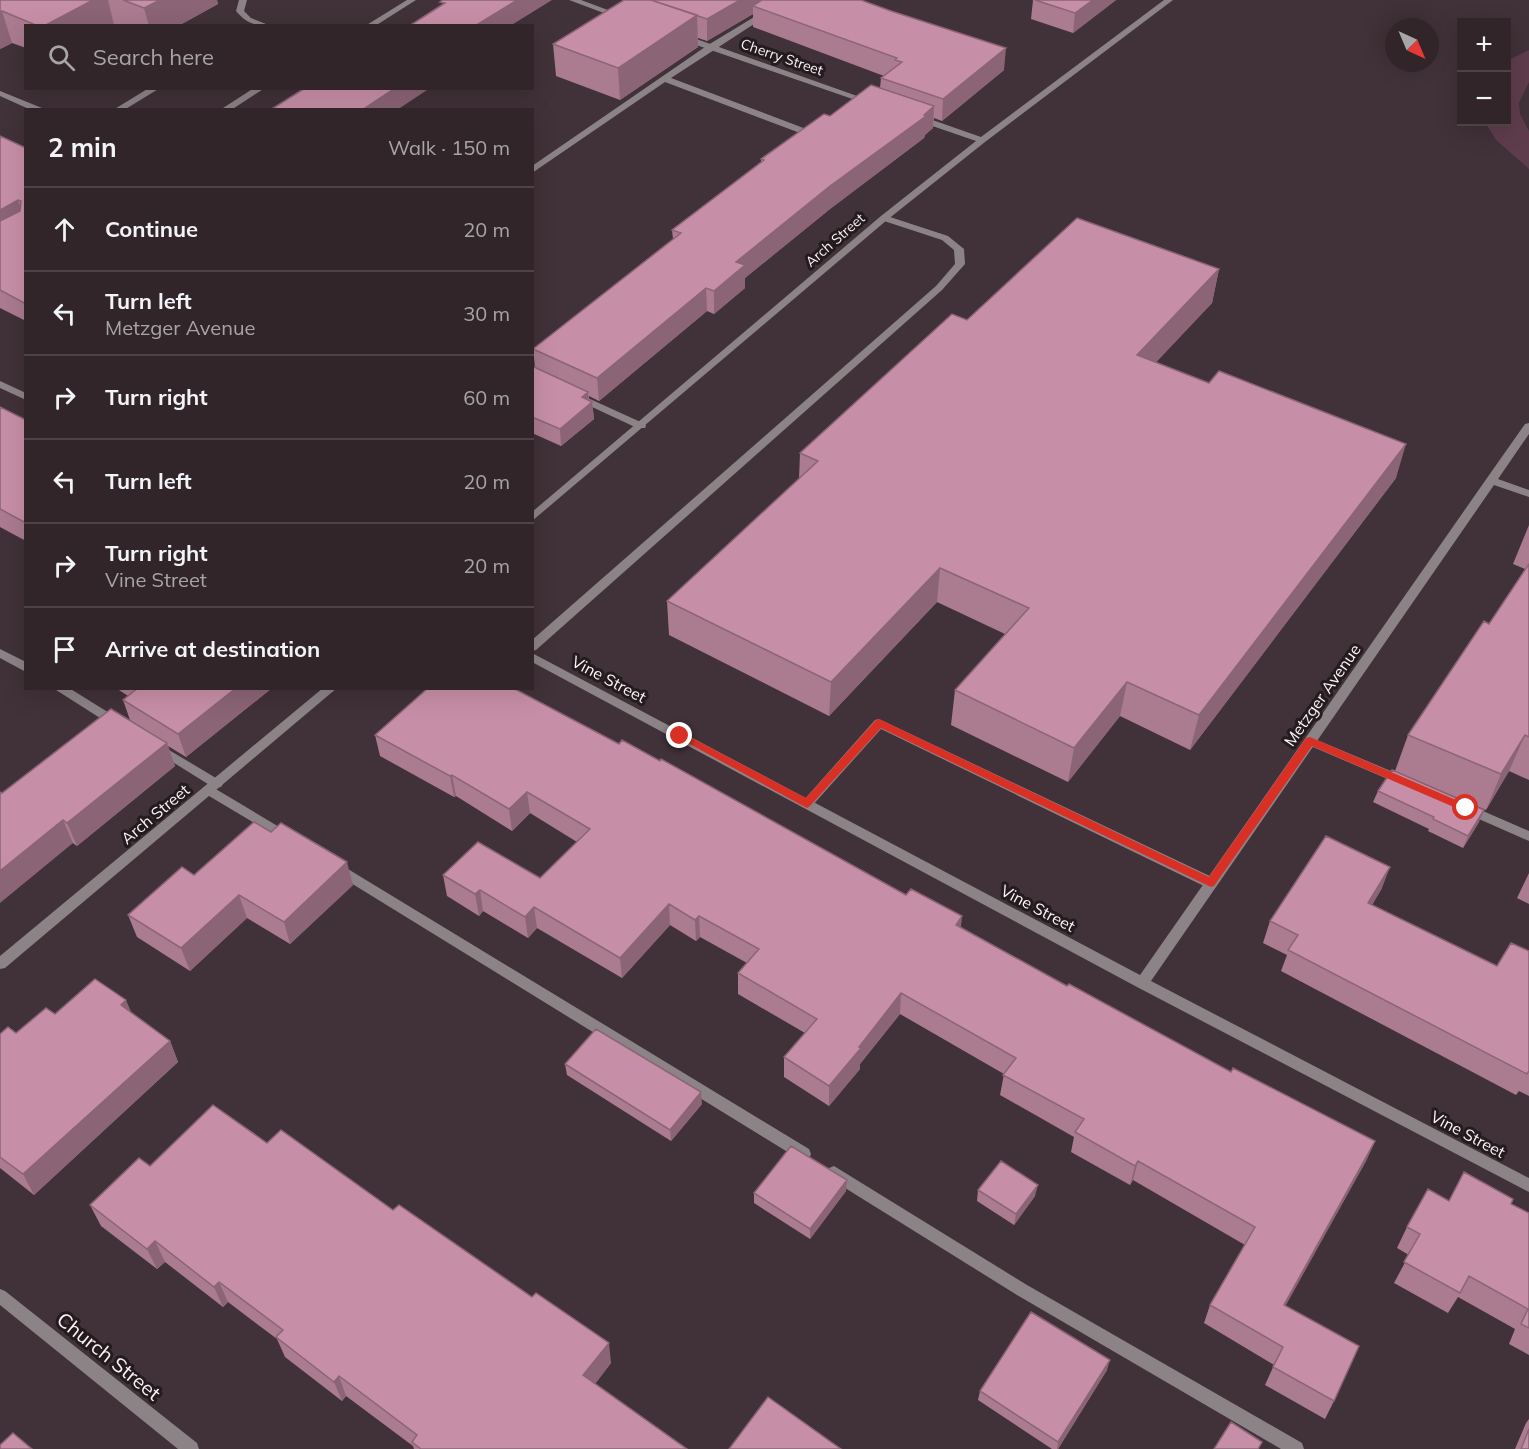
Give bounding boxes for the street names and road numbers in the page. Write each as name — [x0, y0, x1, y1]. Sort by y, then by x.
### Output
street label: Cherry Street — [739, 35, 826, 80]
street label: Arch Street — [802, 209, 868, 271]
street label: Metzger Avenue — [1279, 640, 1365, 750]
street label: Vine Street — [568, 651, 650, 707]
street label: Arch Street — [117, 779, 194, 848]
street label: Vine Street — [997, 880, 1079, 936]
street label: Vine Street — [1427, 1106, 1509, 1162]
street label: Church Street — [52, 1307, 166, 1405]

